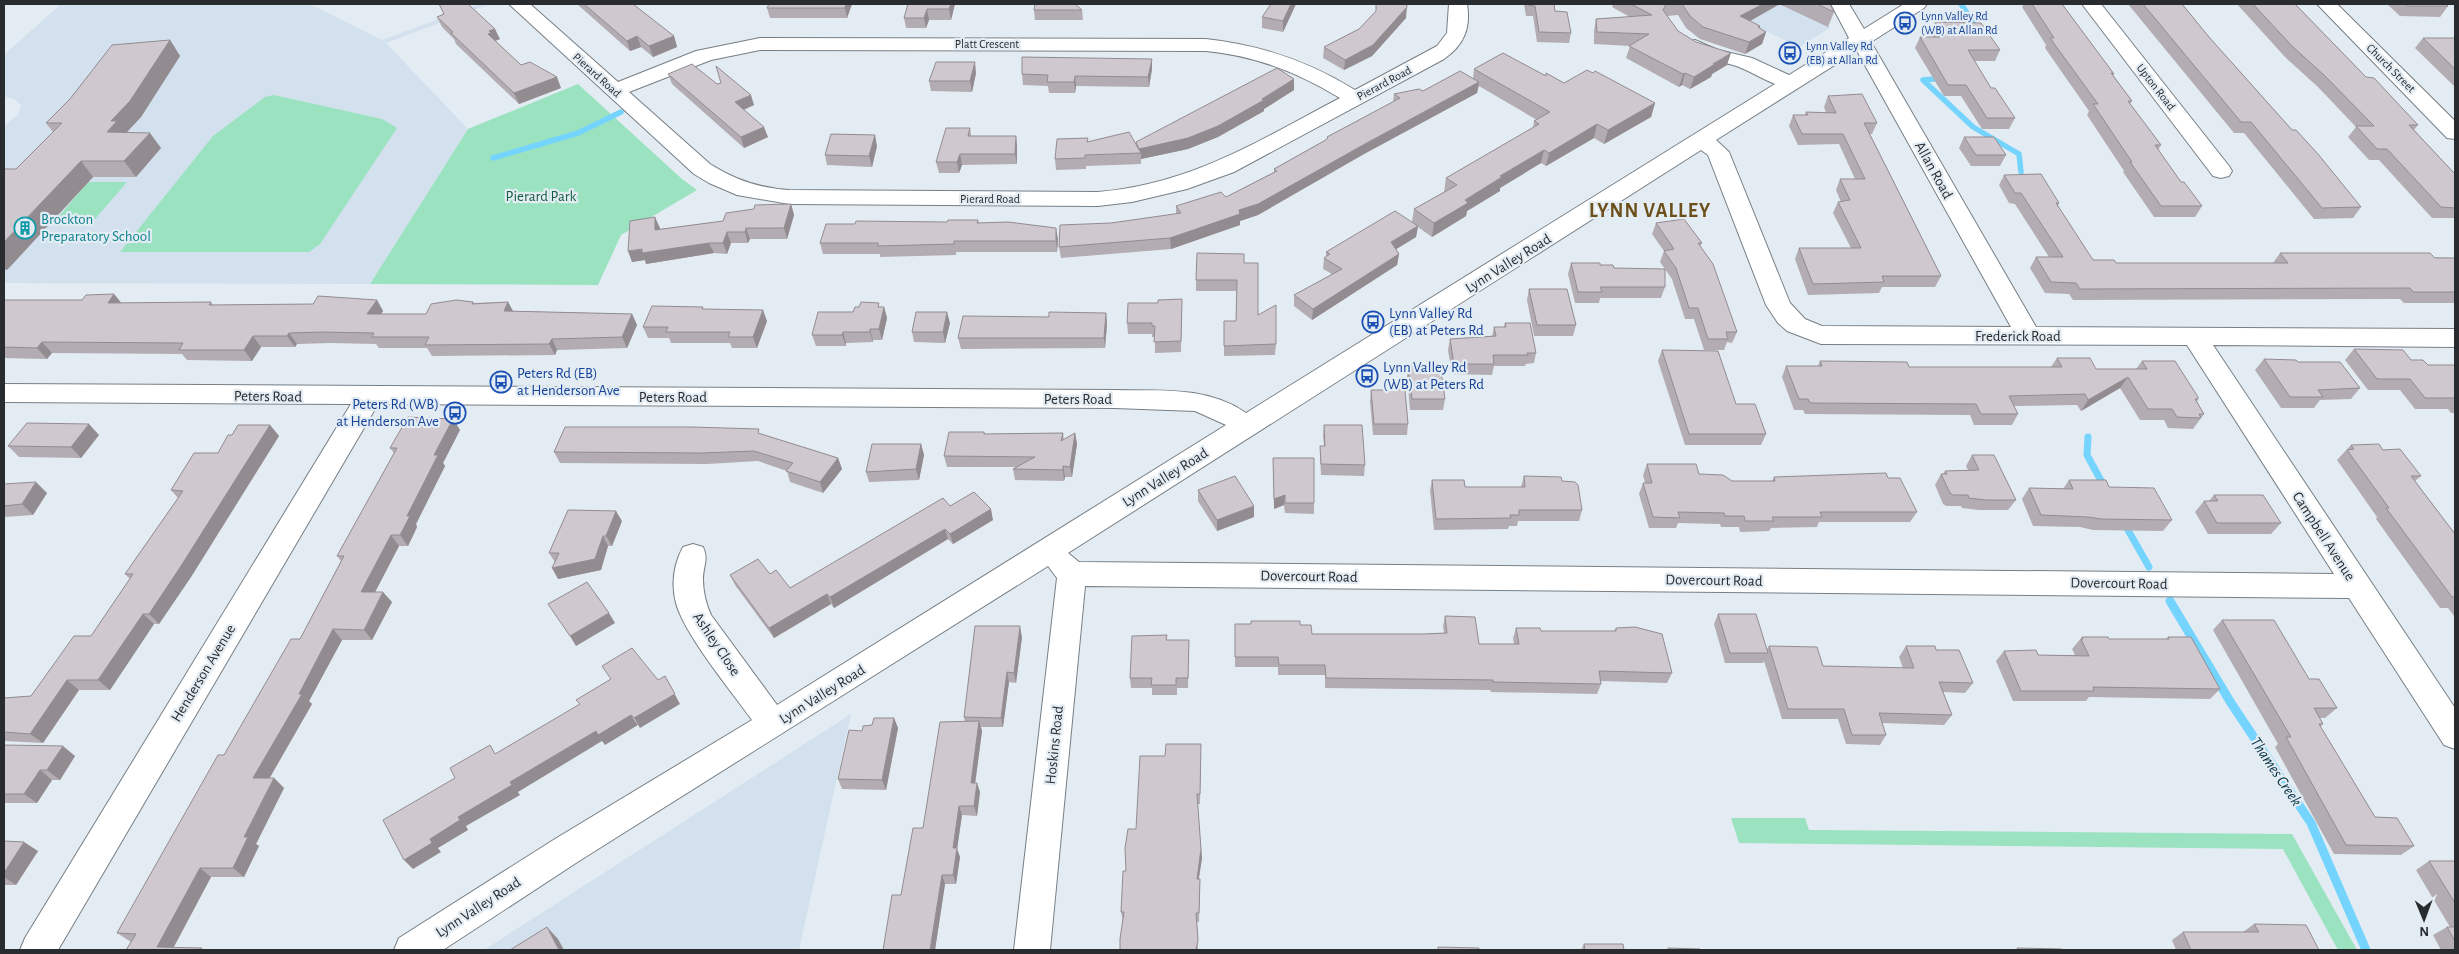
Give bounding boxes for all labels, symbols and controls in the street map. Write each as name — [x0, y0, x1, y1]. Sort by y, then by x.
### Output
place label: Lynn Valley Rd (WB) at Allan Rd — [1921, 10, 1998, 36]
bus stop icon: Lynn Valley Rd (WB) at Allan Rd — [1893, 11, 1917, 35]
street label: Platt Crescent — [955, 38, 1019, 50]
place label: Lynn Valley Rd (EB) at Allan Rd — [1806, 40, 1878, 66]
bus stop icon: Lynn Valley Rd (EB) at Allan Rd — [1778, 41, 1802, 65]
street label: Church Street — [2364, 41, 2418, 95]
street label: Pierard Road — [571, 51, 623, 99]
street label: Upton Road — [2134, 62, 2178, 112]
street label: Pierard Road — [1355, 64, 1413, 102]
street label: Allan Road — [1912, 139, 1955, 202]
park label: Pierard Park — [506, 189, 577, 204]
street label: Pierard Road — [960, 193, 1020, 205]
district label: LYNN VALLEY — [1589, 201, 1711, 221]
place label: Brockton Preparatory School — [41, 212, 151, 244]
building icon: Brockton Preparatory School — [13, 216, 37, 240]
street label: Lynn Valley Road — [1463, 231, 1554, 296]
place label: Lynn Valley Rd (EB) at Peters Rd — [1389, 306, 1484, 338]
bus stop icon: Lynn Valley Rd (EB) at Peters Rd — [1361, 310, 1385, 334]
street label: Frederick Road — [1975, 329, 2061, 344]
place label: Lynn Valley Rd (WB) at Peters Rd — [1383, 360, 1484, 392]
bus stop icon: Lynn Valley Rd (WB) at Peters Rd — [1355, 364, 1379, 388]
place label: Peters Rd (EB) at Henderson Ave — [517, 366, 620, 398]
bus stop icon: Peters Rd (EB) at Henderson Ave — [489, 370, 513, 394]
street label: Peters Road — [234, 388, 302, 405]
street label: Peters Road — [639, 390, 707, 405]
street label: Peters Road — [1044, 392, 1112, 407]
place label: Peters Rd (WB) at Henderson Ave — [336, 397, 439, 429]
bus stop icon: Peters Rd (WB) at Henderson Ave — [443, 401, 467, 425]
street label: Lynn Valley Road — [1120, 445, 1211, 510]
street label: Campbell Avenue — [2289, 489, 2358, 583]
street label: Dovercourt Road — [1260, 568, 1358, 585]
street label: Dovercourt Road — [1665, 572, 1763, 589]
street label: Dovercourt Road — [2070, 575, 2168, 592]
street label: Ashley Close — [690, 610, 743, 679]
street label: Henderson Avenue — [168, 622, 238, 725]
street label: Lynn Valley Road — [777, 662, 868, 727]
street label: Hoskins Road — [1043, 705, 1066, 785]
water label: Thames Creek — [2247, 734, 2305, 809]
street label: Lynn Valley Road — [433, 874, 524, 940]
north arrow — [2399, 894, 2449, 944]
text: N — [2419, 924, 2429, 938]

